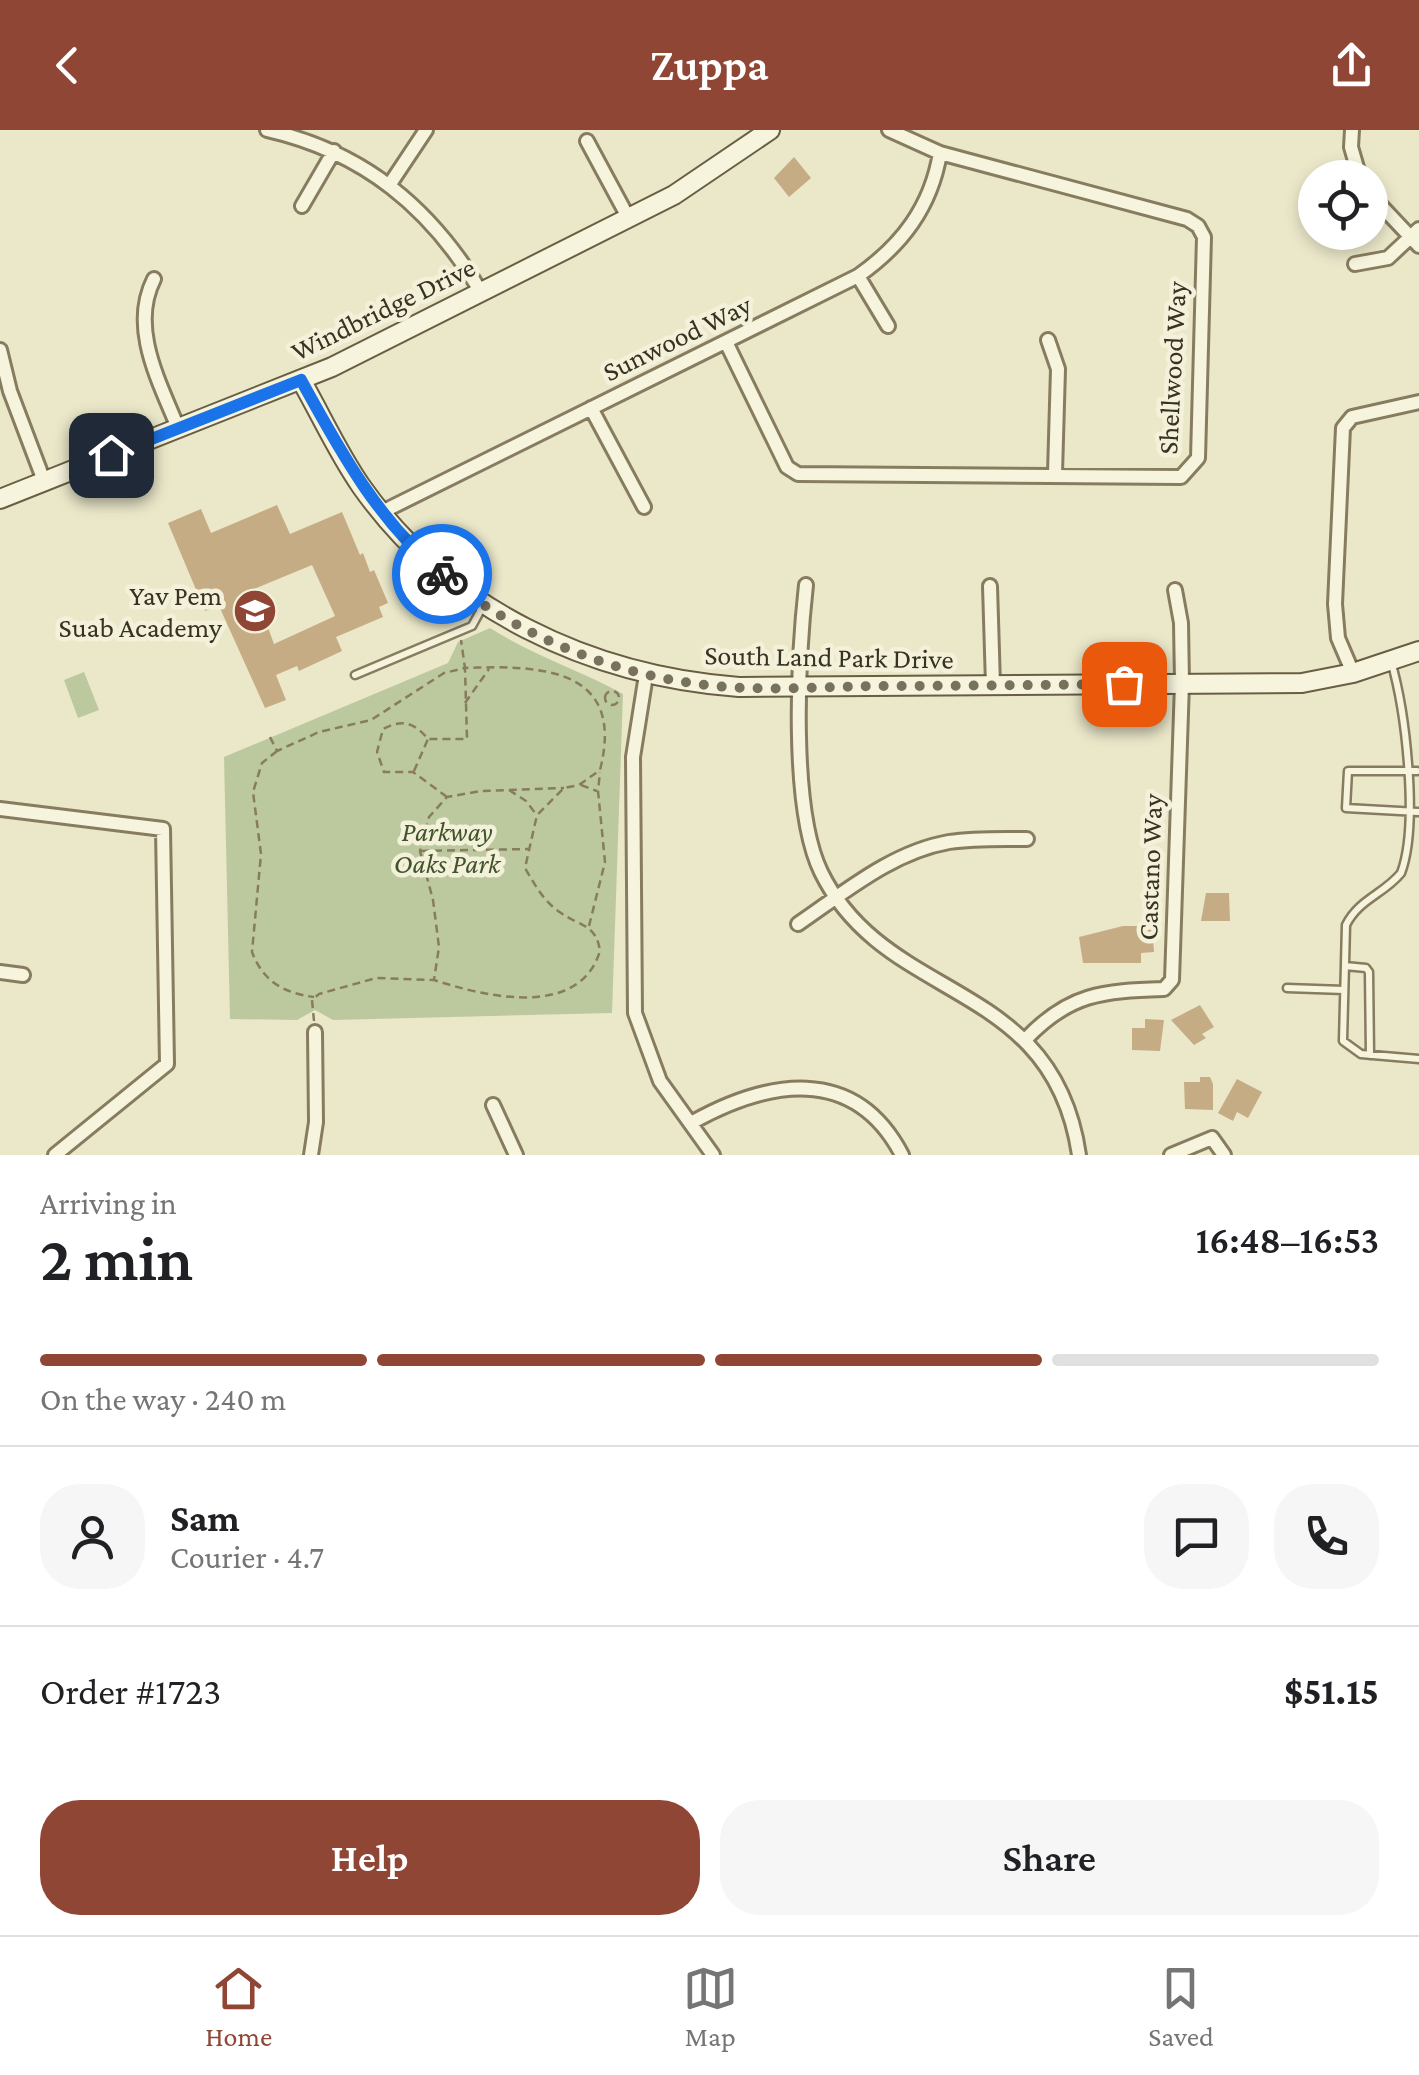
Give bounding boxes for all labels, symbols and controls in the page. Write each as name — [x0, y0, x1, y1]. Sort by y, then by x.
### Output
icon: back — [40, 38, 95, 93]
icon: share — [1324, 38, 1379, 93]
text: Zuppa — [650, 40, 769, 90]
map controls — [1298, 160, 1388, 250]
button: locate — [1298, 160, 1388, 250]
street label: Windbridge Drive — [286, 251, 480, 367]
street label: Shellwood Way — [1152, 280, 1192, 455]
street label: Sunwood Way — [598, 288, 757, 387]
pin — [69, 413, 154, 498]
icon: home — [84, 428, 139, 483]
courier — [392, 524, 492, 624]
icon: bike — [415, 547, 470, 602]
place label: Yav Pem Suab Academy — [59, 580, 223, 643]
school or university icon: Yav Pem Suab Academy — [232, 588, 278, 634]
street label: South Land Park Drive — [704, 639, 954, 675]
pin — [1082, 642, 1167, 727]
icon: bag — [1097, 657, 1152, 712]
street label: Castano Way — [1132, 792, 1168, 941]
park label: Parkway Oaks Park — [394, 816, 502, 879]
text: Arriving in — [40, 1185, 177, 1221]
text: 16:48–16:53 — [1196, 1219, 1379, 1261]
text: 2 min — [40, 1222, 193, 1294]
text: On the way · 240 m — [40, 1381, 286, 1417]
button: person — [40, 1484, 145, 1589]
button: chat — [1144, 1484, 1249, 1589]
button: phone — [1274, 1484, 1379, 1589]
text: Sam — [170, 1497, 240, 1539]
text: Courier · 4.7 — [170, 1539, 324, 1575]
text: Order #1723 — [40, 1670, 221, 1712]
text: $51.15 — [1284, 1670, 1379, 1712]
button: Help — [40, 1800, 700, 1915]
button: Share — [720, 1800, 1379, 1915]
tab: Home — [205, 1961, 272, 2052]
tab: Map — [683, 1961, 738, 2052]
tab: Saved — [1148, 1961, 1214, 2052]

